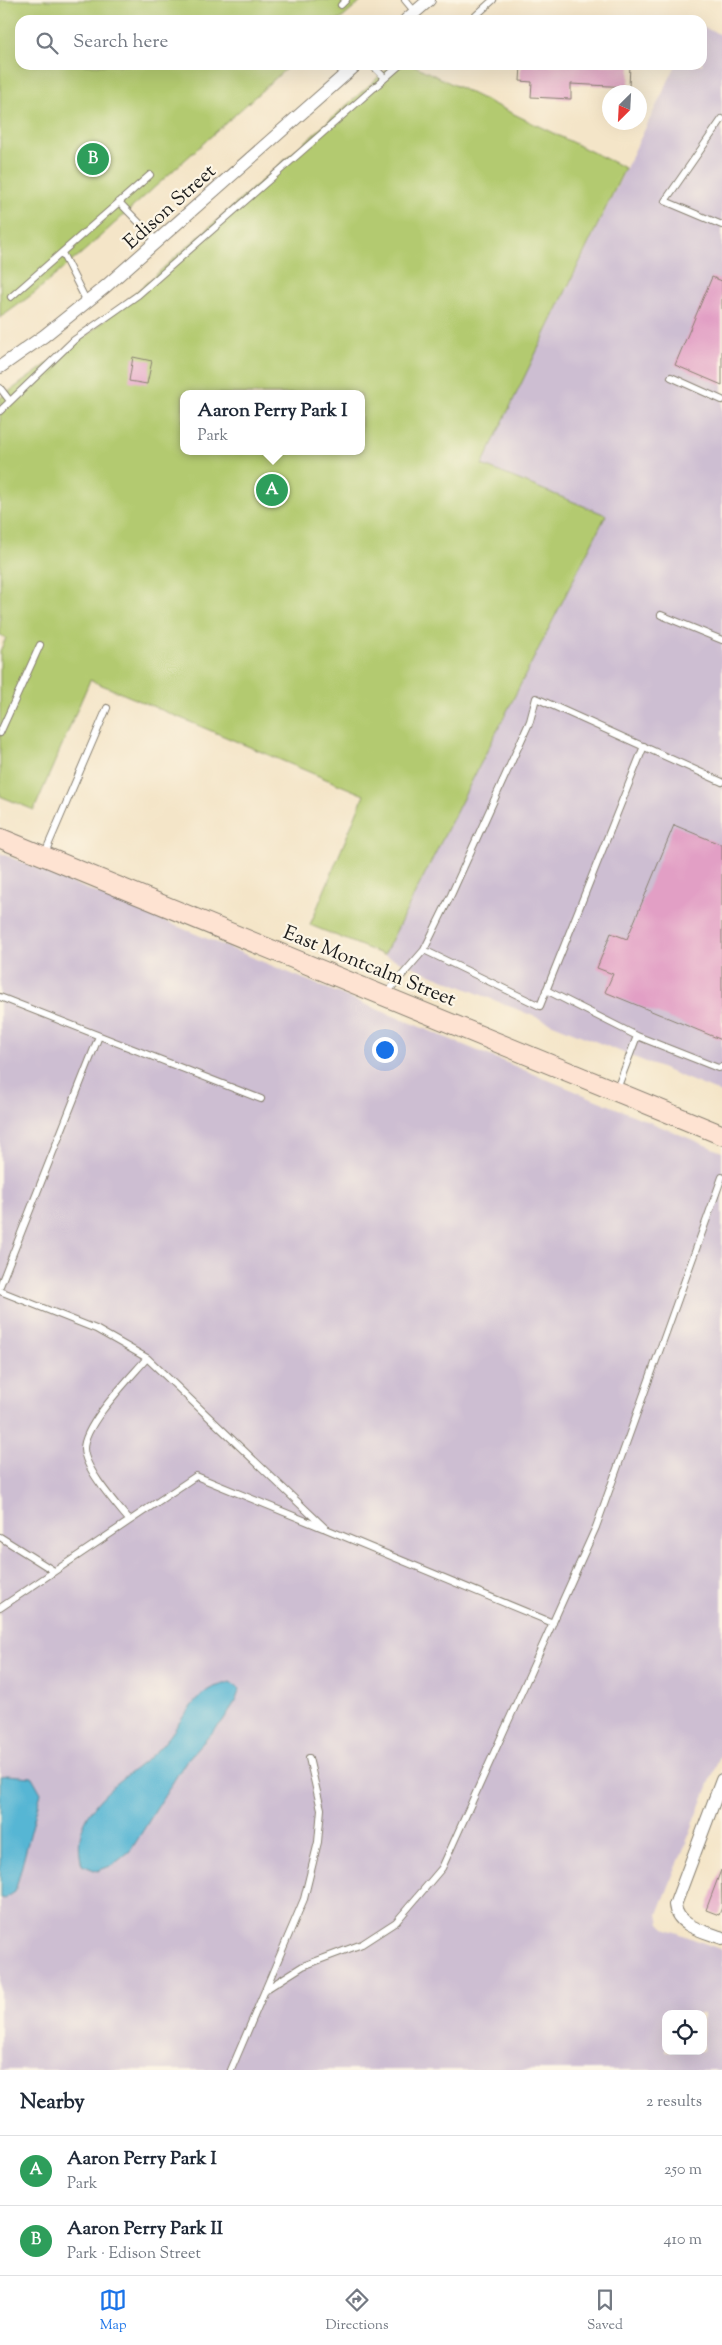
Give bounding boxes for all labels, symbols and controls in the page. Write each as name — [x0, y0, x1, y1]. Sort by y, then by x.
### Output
search box — [15, 15, 707, 70]
icon: search — [33, 29, 61, 57]
text: Search here — [73, 29, 168, 56]
north arrow — [602, 85, 647, 130]
pin: B — [77, 140, 109, 178]
street label: Edison Street — [118, 158, 223, 257]
popup — [180, 390, 365, 455]
text: Aaron Perry Park I — [198, 398, 347, 425]
text: Park — [198, 425, 228, 448]
pin: A — [256, 471, 288, 509]
street label: East Montcalm Street — [278, 919, 460, 1015]
your location — [372, 1037, 398, 1063]
map controls — [662, 2010, 707, 2055]
button: locate — [662, 2010, 707, 2055]
text: Nearby — [20, 2088, 85, 2118]
text: 2 results — [646, 2091, 702, 2114]
text: Aaron Perry Park I — [67, 2146, 217, 2173]
text: A — [30, 2159, 43, 2182]
text: 250 m — [664, 2159, 702, 2182]
text: Park — [67, 2173, 98, 2196]
text: Aaron Perry Park II — [67, 2216, 223, 2243]
text: B — [31, 2229, 41, 2252]
text: 410 m — [664, 2229, 702, 2252]
text: Park · Edison Street — [67, 2243, 201, 2266]
tab: Map — [99, 2286, 127, 2336]
tab: Directions — [325, 2286, 389, 2336]
tab: Saved — [587, 2286, 623, 2336]

